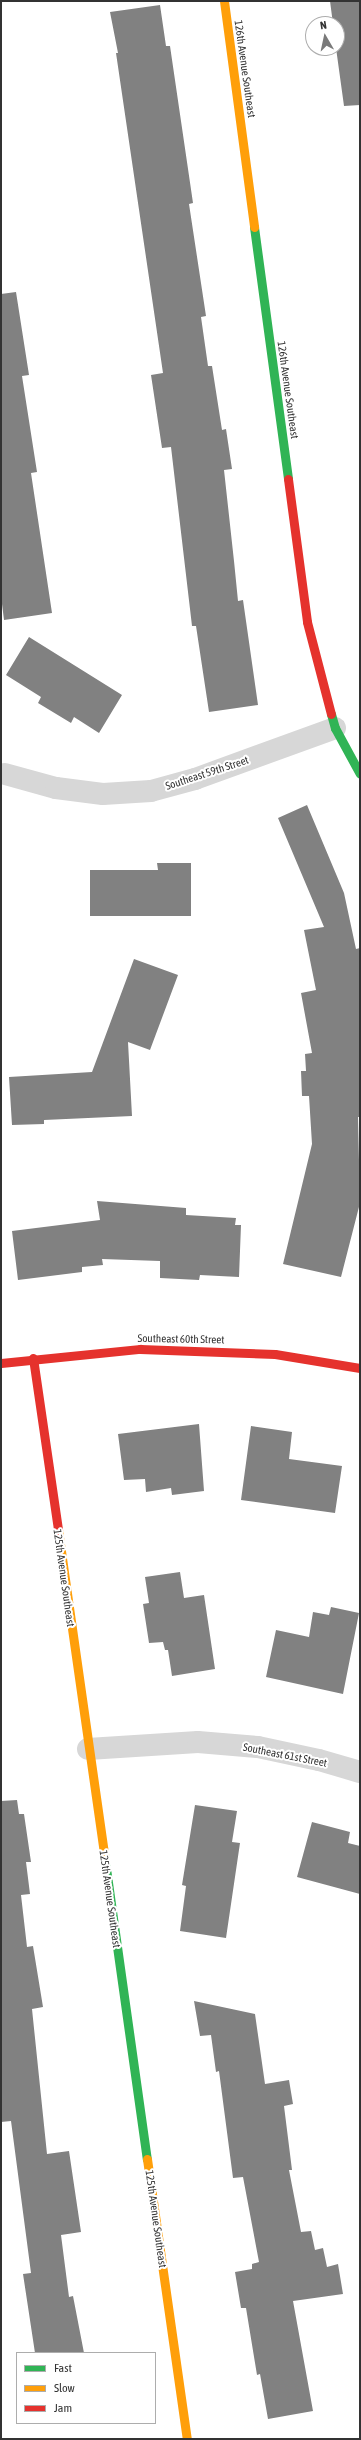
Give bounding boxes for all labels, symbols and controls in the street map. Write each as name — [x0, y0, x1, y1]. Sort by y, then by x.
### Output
north arrow — [305, 16, 345, 56]
street label: 126th Avenue Southeast — [232, 19, 258, 119]
text: N — [319, 19, 327, 32]
street label: 126th Avenue Southeast — [275, 340, 301, 440]
street label: Southeast 59th Street — [164, 753, 250, 793]
street label: Southeast 60th Street — [138, 1332, 224, 1346]
street label: 125th Avenue Southeast — [51, 1528, 77, 1628]
street label: Southeast 61st Street — [242, 1740, 328, 1770]
street label: 125th Avenue Southeast — [97, 1849, 123, 1949]
street label: 125th Avenue Southeast — [143, 2169, 169, 2269]
legend — [16, 2352, 156, 2424]
text: Fast — [54, 2361, 72, 2375]
text: Slow — [54, 2381, 75, 2395]
text: Jam — [54, 2401, 72, 2415]

